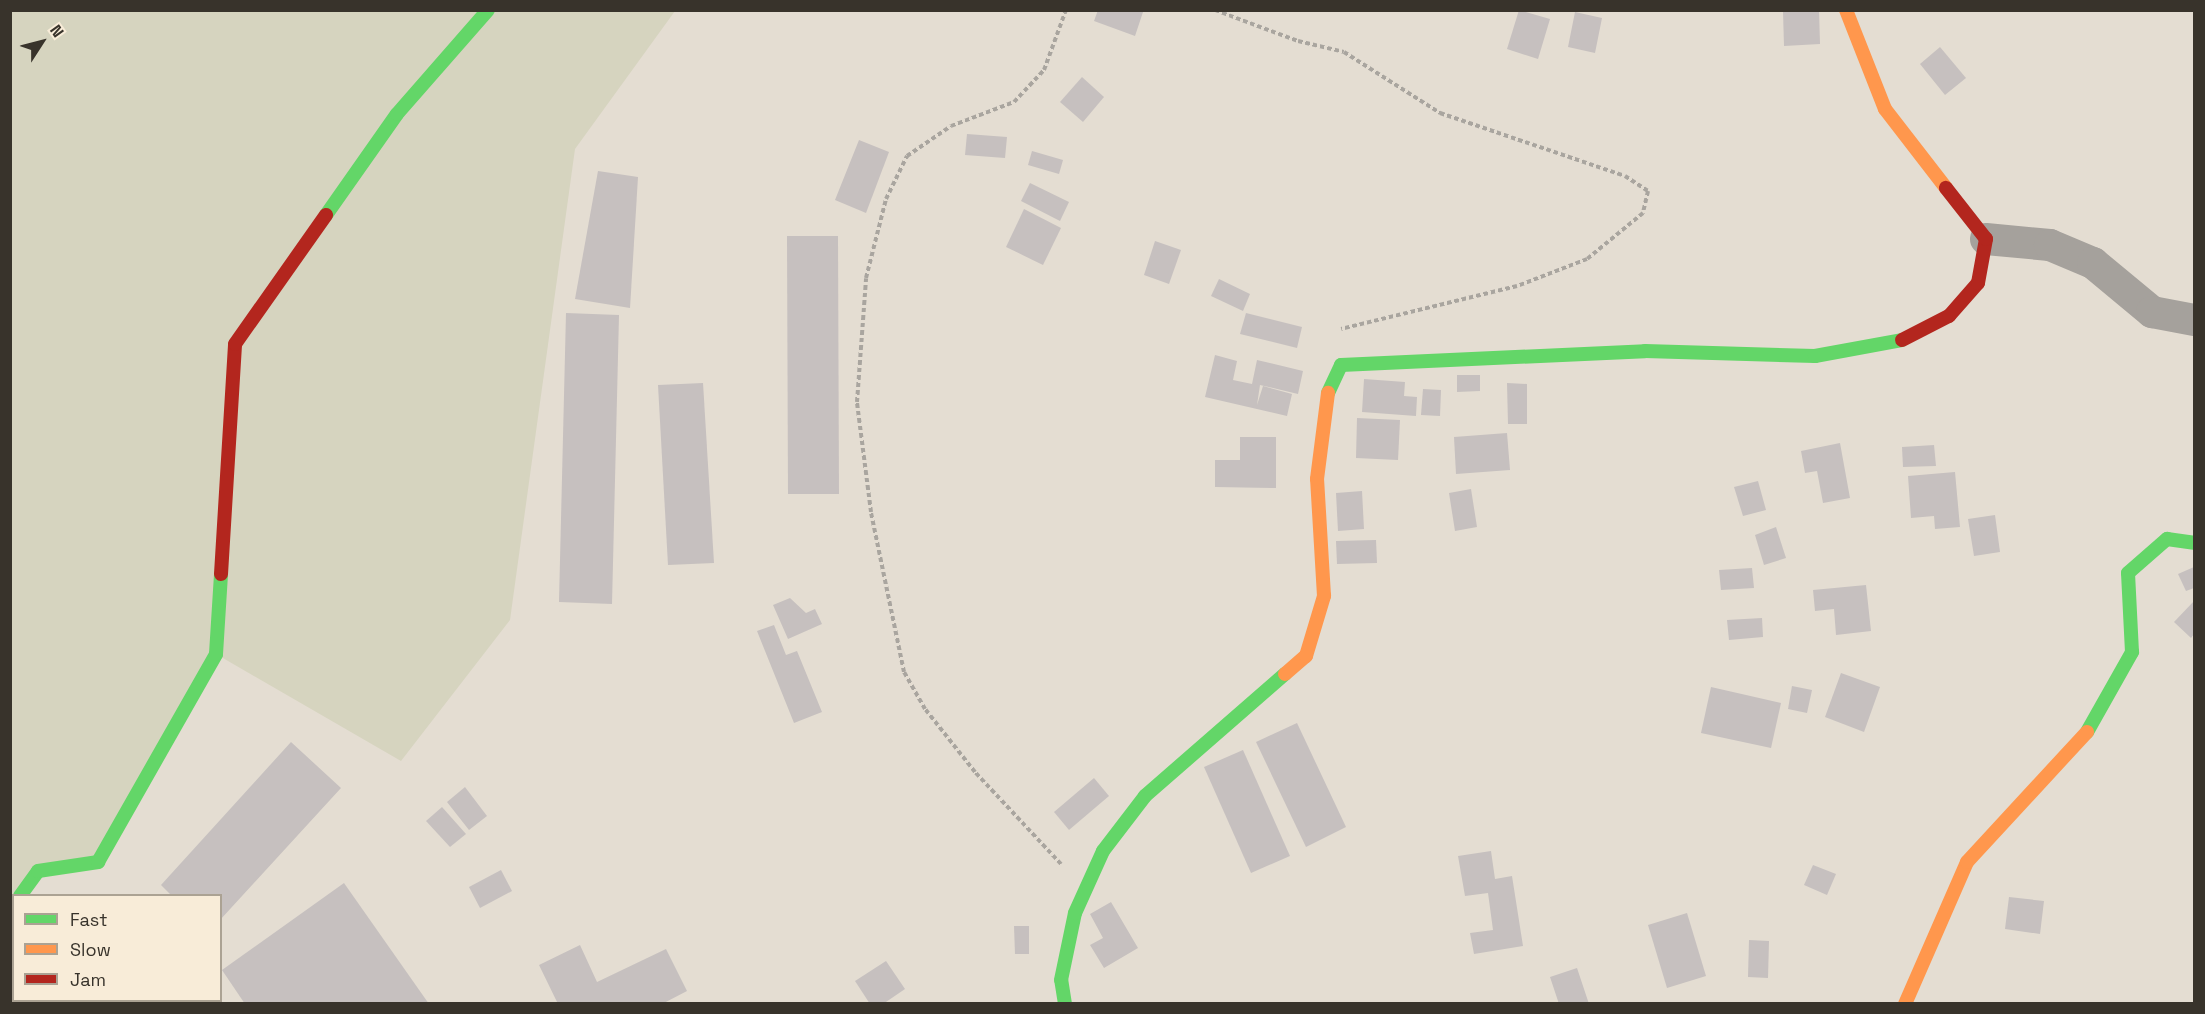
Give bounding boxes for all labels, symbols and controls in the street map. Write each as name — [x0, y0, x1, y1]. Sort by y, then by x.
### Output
north arrow — [12, 12, 72, 72]
text: N — [45, 21, 69, 42]
legend — [12, 894, 222, 1002]
text: Fast — [70, 908, 107, 931]
text: Slow — [70, 938, 111, 961]
text: Jam — [70, 968, 106, 991]

